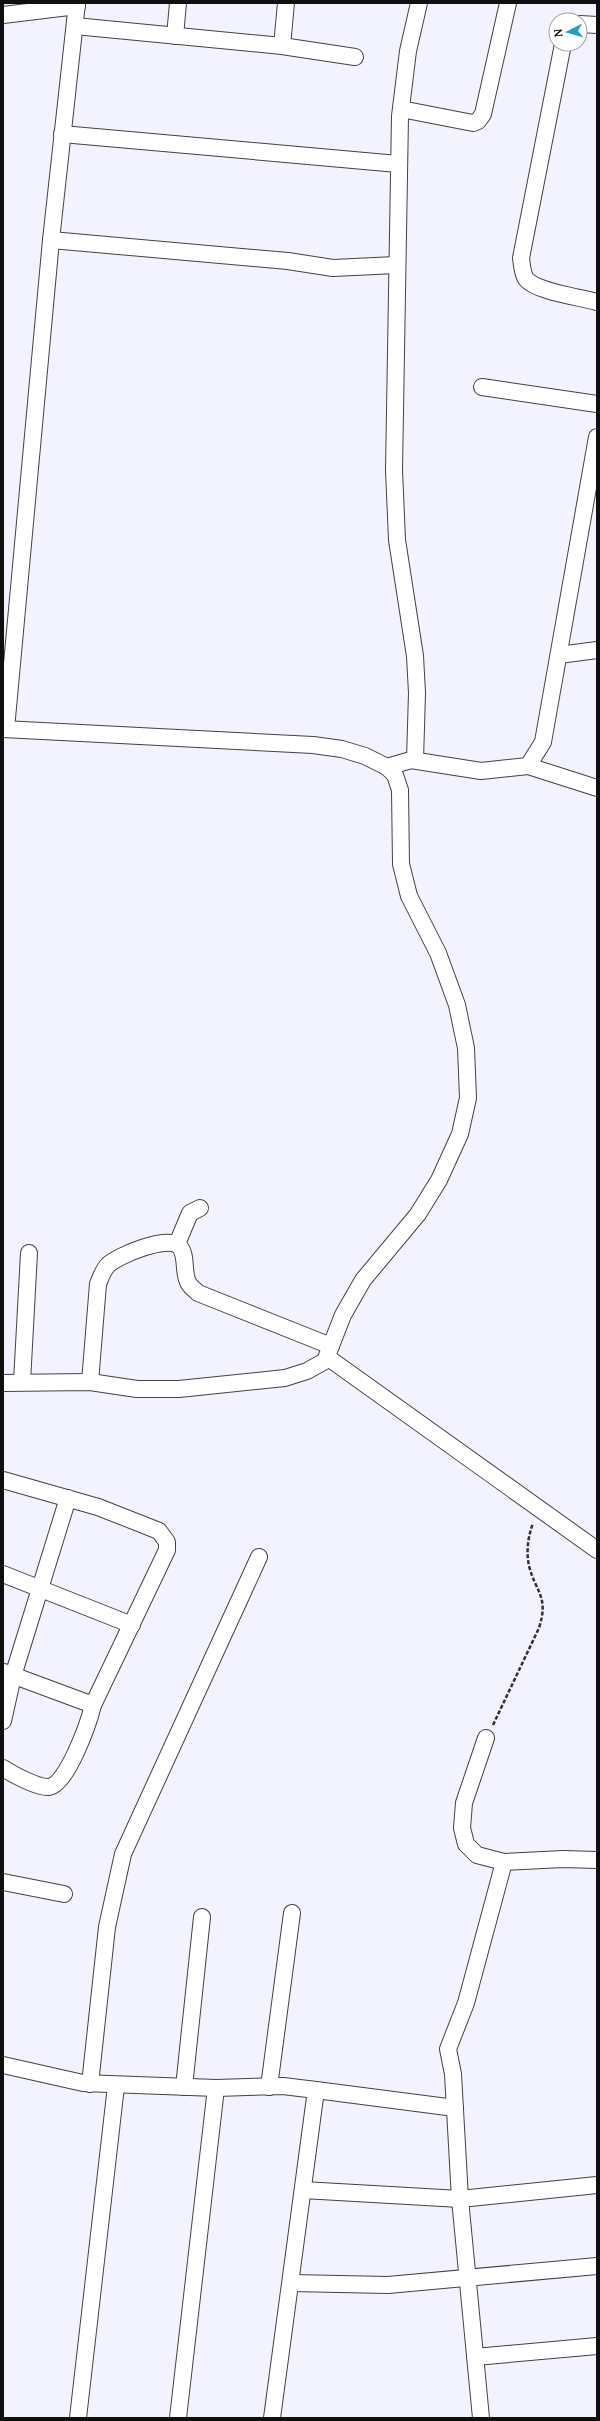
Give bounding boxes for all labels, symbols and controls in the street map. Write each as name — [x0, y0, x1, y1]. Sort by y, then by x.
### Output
north arrow — [548, 12, 588, 52]
text: N — [551, 28, 565, 38]

